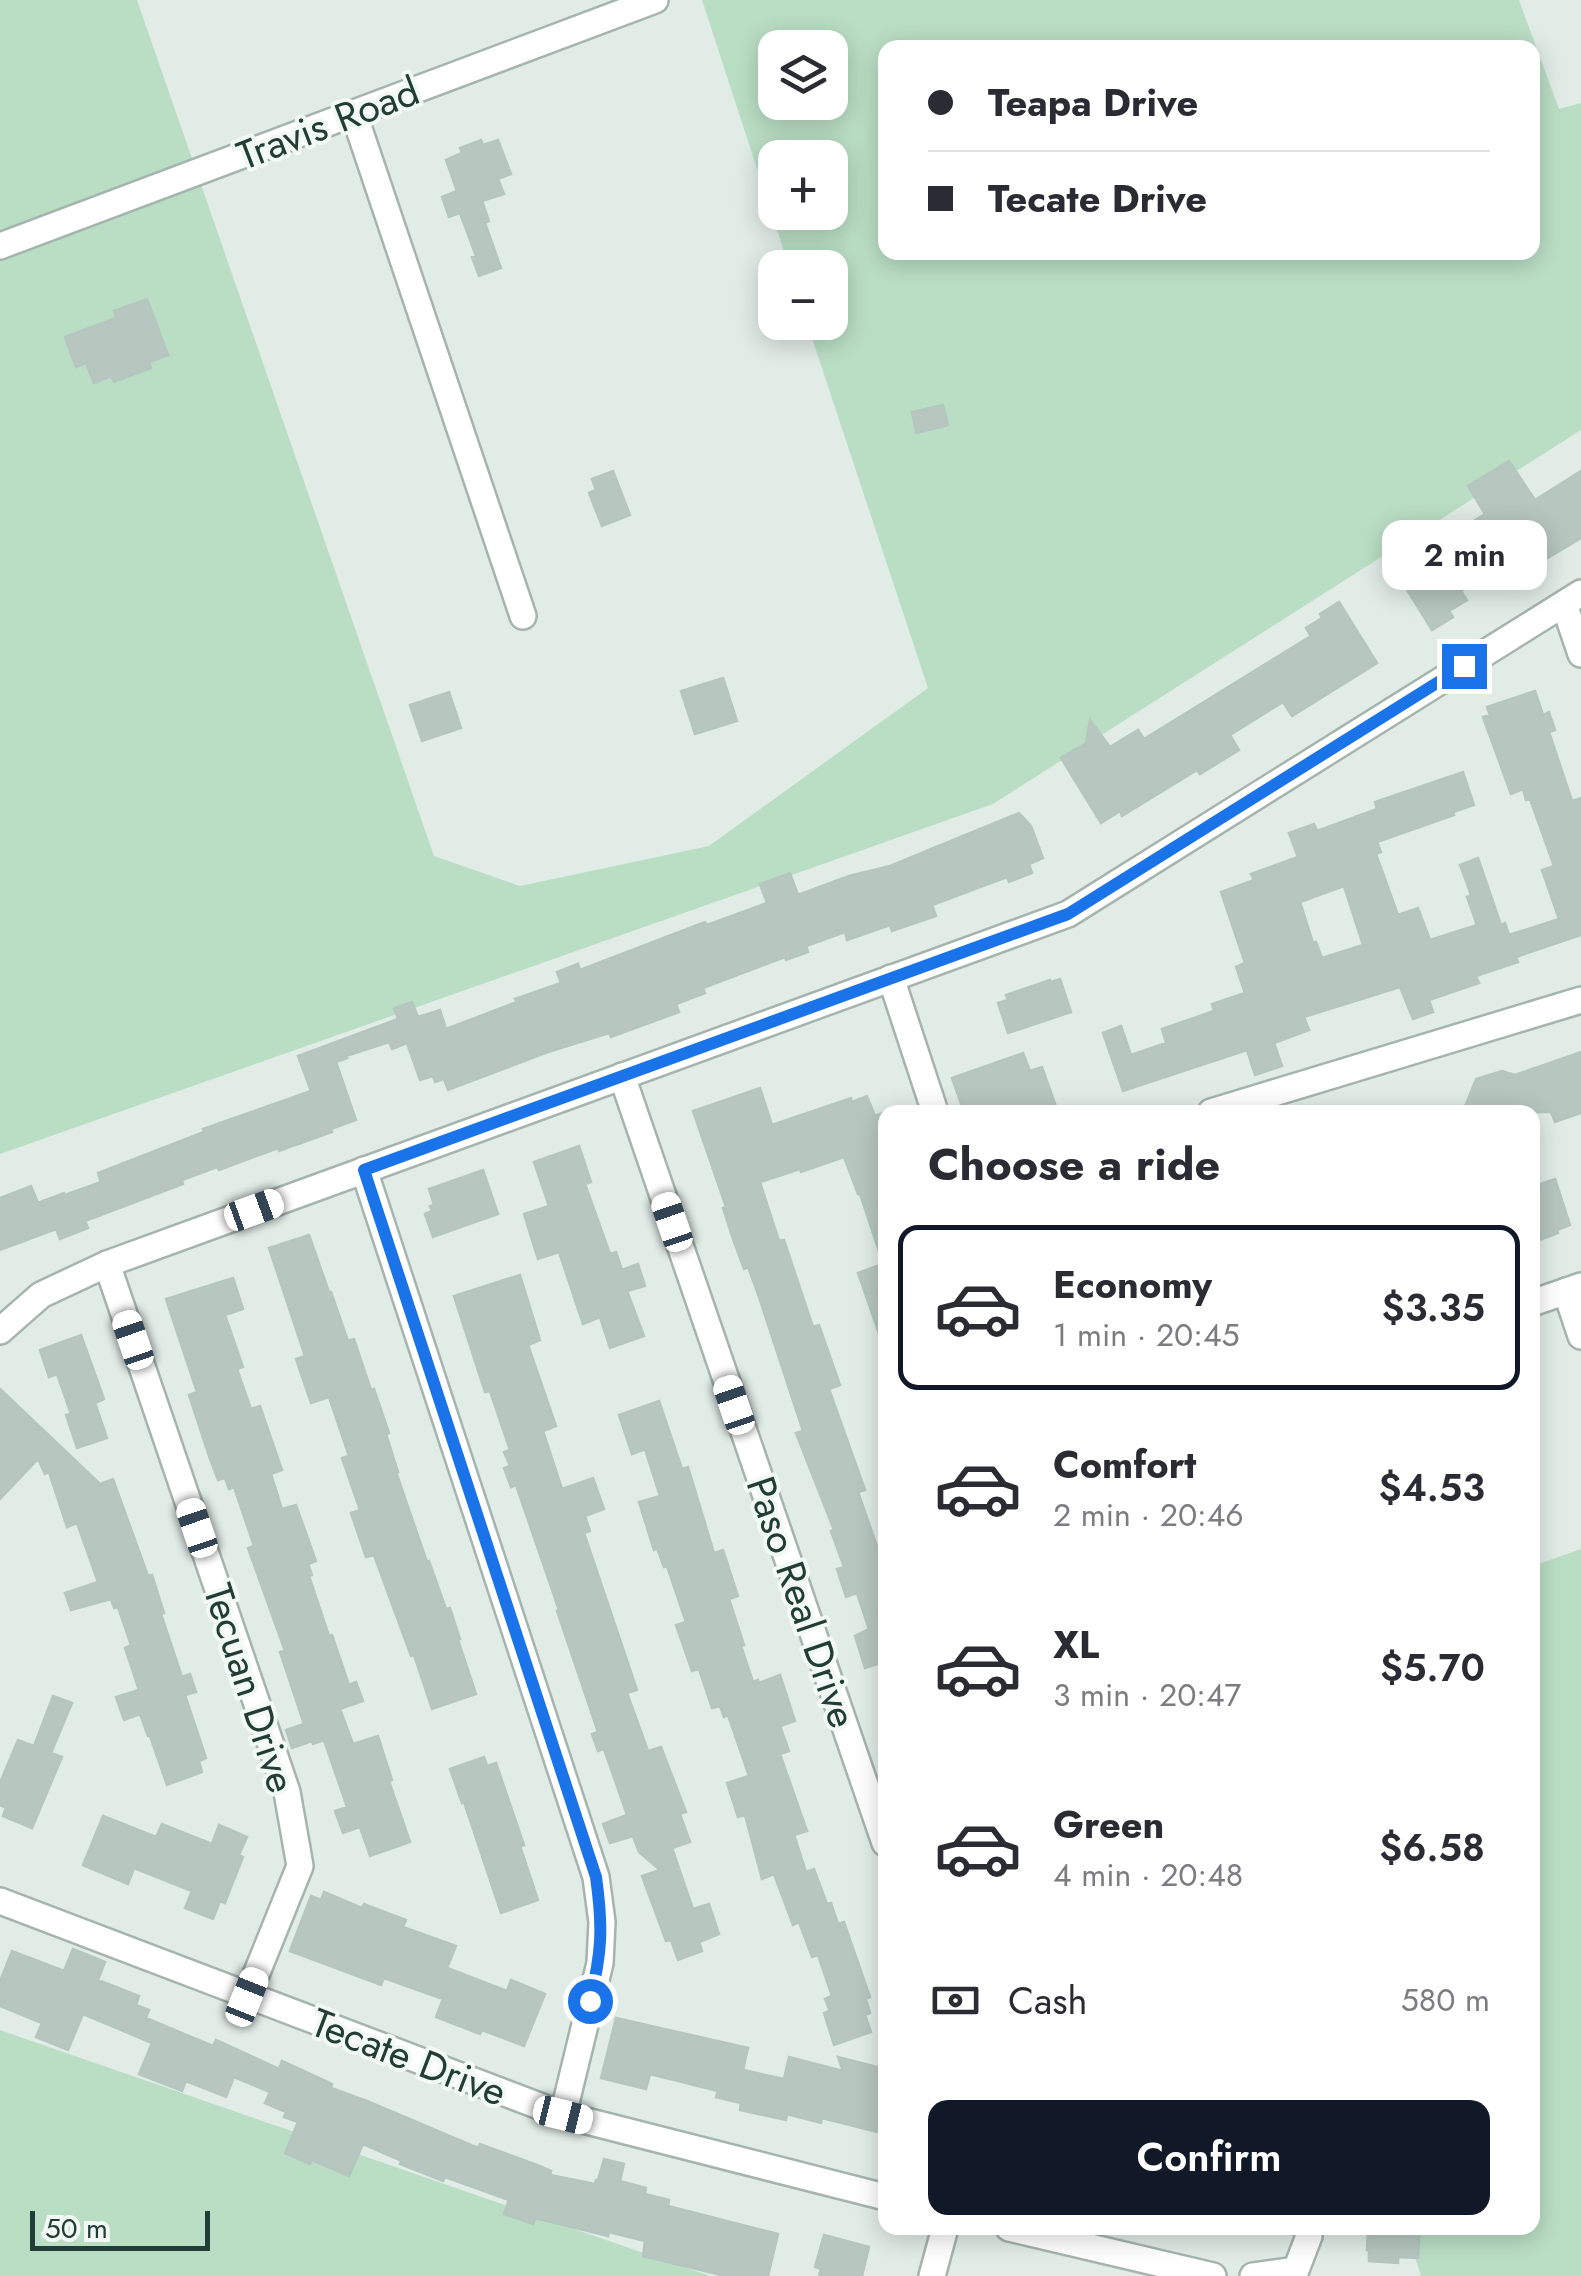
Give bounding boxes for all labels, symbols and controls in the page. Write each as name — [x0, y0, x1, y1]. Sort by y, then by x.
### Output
map controls — [758, 30, 848, 340]
button: layers — [758, 30, 848, 120]
street label: Travis Road — [229, 62, 427, 184]
text: Teapa Drive — [988, 75, 1198, 130]
button: + — [758, 140, 848, 230]
text: Tecate Drive — [988, 171, 1207, 226]
button: − — [758, 250, 848, 340]
callout: 2 min — [1382, 521, 1546, 591]
text: 2 min — [1423, 532, 1506, 578]
route end — [1442, 644, 1487, 689]
text: Choose a ride — [928, 1132, 1220, 1197]
car — [221, 1186, 287, 1234]
car — [648, 1189, 696, 1255]
text: Economy — [1053, 1257, 1212, 1312]
icon: car — [933, 1263, 1023, 1353]
text: $3.35 — [1382, 1280, 1485, 1335]
car — [109, 1307, 157, 1373]
text: 1 min · 20:45 — [1053, 1312, 1240, 1358]
car — [710, 1372, 758, 1438]
text: Comfort — [1053, 1437, 1196, 1492]
icon: car — [933, 1443, 1023, 1533]
text: $4.53 — [1378, 1460, 1485, 1515]
street label: Paso Real Drive — [732, 1469, 872, 1735]
text: 2 min · 20:46 — [1053, 1492, 1244, 1538]
car — [173, 1495, 221, 1561]
street label: Tecuan Drive — [189, 1576, 311, 1800]
text: XL — [1053, 1617, 1099, 1672]
icon: car — [933, 1623, 1023, 1713]
text: $5.70 — [1380, 1640, 1485, 1695]
text: 3 min · 20:47 — [1053, 1672, 1241, 1718]
text: Green — [1053, 1797, 1164, 1852]
icon: car — [933, 1803, 1023, 1893]
text: $6.58 — [1379, 1820, 1485, 1875]
text: 4 min · 20:48 — [1053, 1852, 1243, 1898]
car — [222, 1964, 272, 2030]
icon: cash — [928, 1973, 983, 2028]
text: Cash — [1008, 1973, 1088, 2028]
text: 580 m — [1401, 1977, 1490, 2023]
route start — [568, 1979, 613, 2024]
street label: Tecate Drive — [303, 1993, 515, 2121]
car — [530, 2093, 596, 2137]
button: Confirm — [928, 2100, 1490, 2215]
scale bar — [30, 2206, 210, 2250]
text: 50 m — [45, 2208, 108, 2249]

